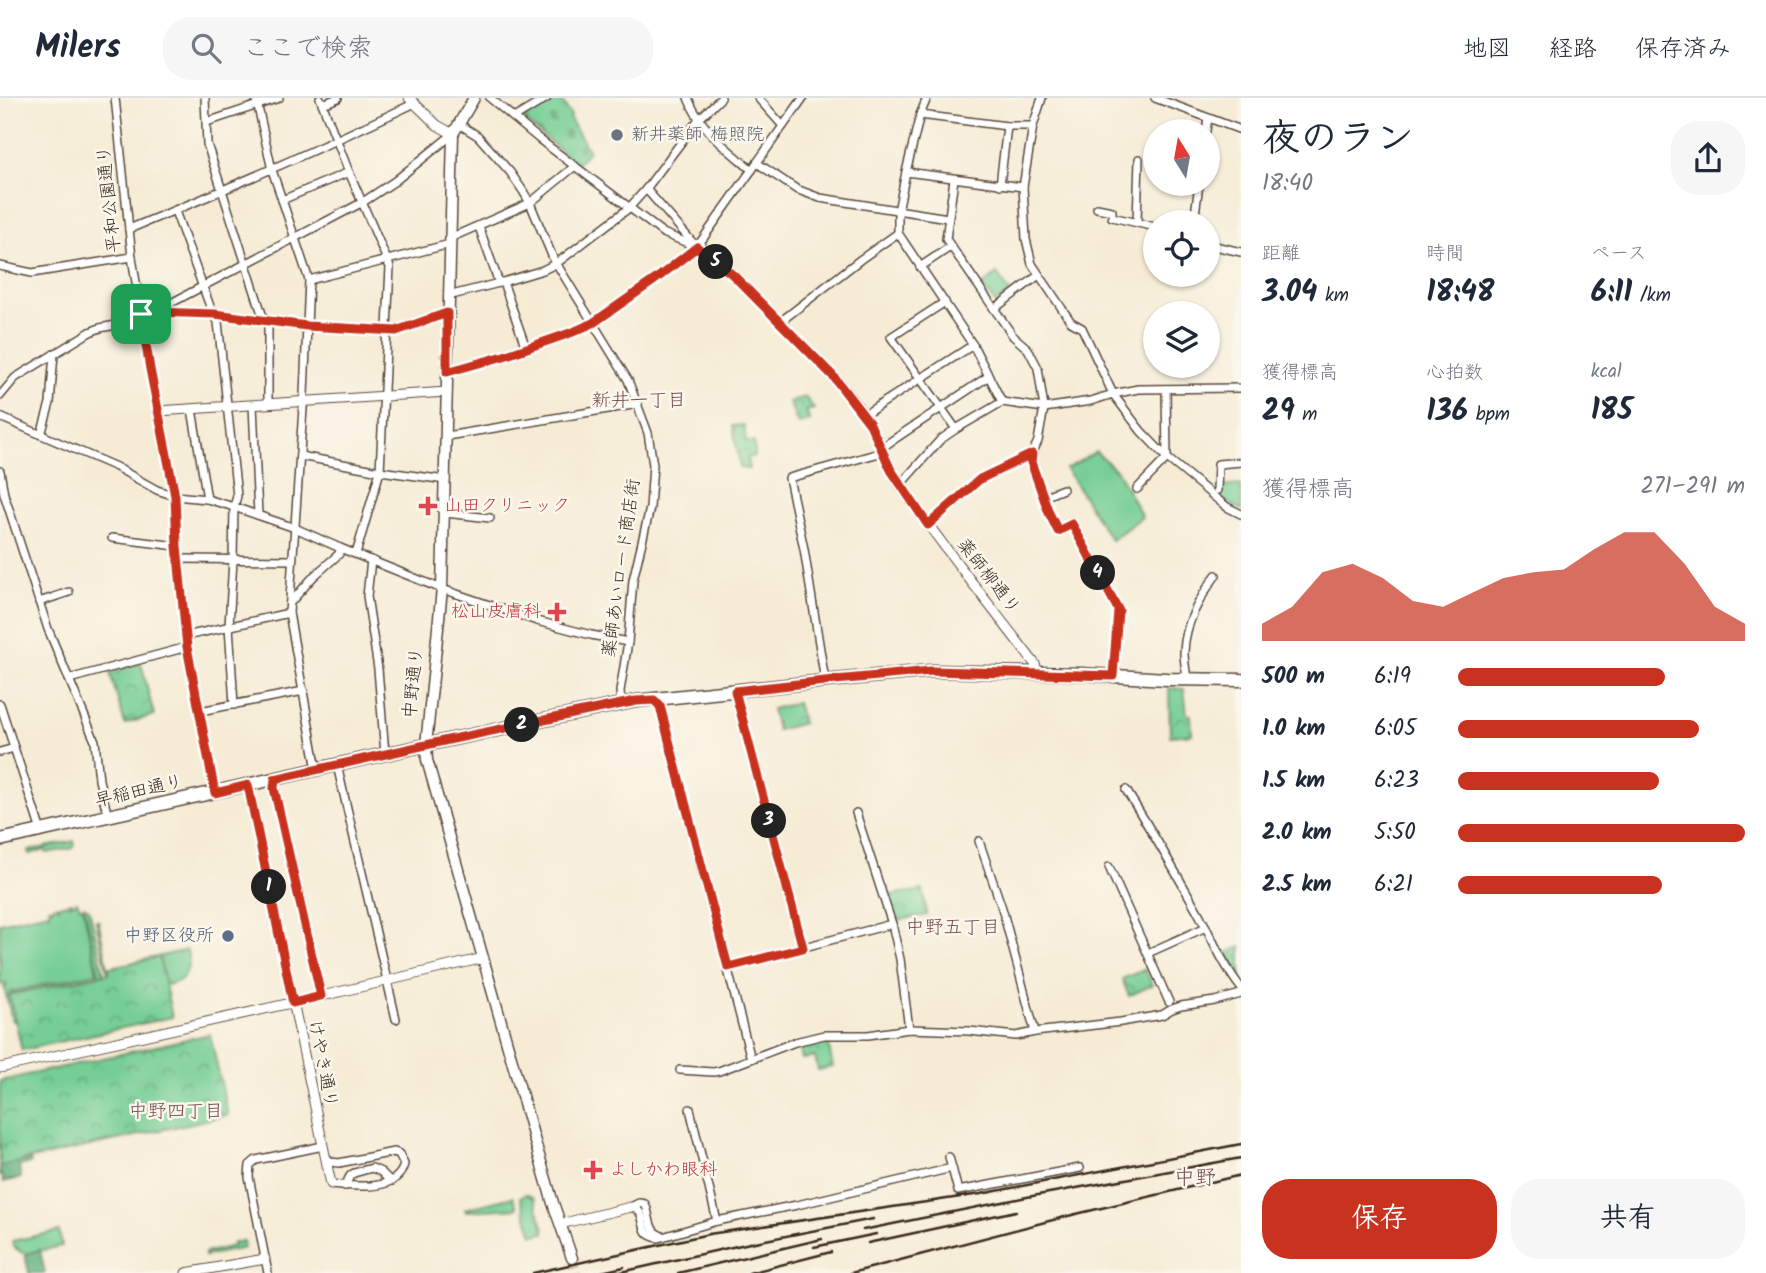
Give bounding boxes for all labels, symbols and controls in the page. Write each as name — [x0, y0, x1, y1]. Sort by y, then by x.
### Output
search box — [163, 17, 653, 80]
text: Milers — [35, 22, 121, 75]
text: ここで検索 — [243, 28, 373, 70]
icon: search — [187, 29, 225, 67]
text: 地図 — [1463, 30, 1511, 69]
text: 経路 — [1549, 30, 1597, 69]
text: 保存済み — [1635, 30, 1731, 69]
text: 夜のラン — [1262, 110, 1414, 170]
north arrow — [1143, 119, 1220, 196]
map controls — [1143, 119, 1220, 378]
place label: 新井薬師 梅照院 — [631, 121, 764, 150]
button: share — [1671, 121, 1745, 195]
marker: 新井薬師 梅照院 — [609, 127, 625, 143]
street label: 平和公園通り — [90, 144, 130, 254]
text: 18:40 — [1262, 166, 1313, 202]
button: locate — [1143, 210, 1220, 287]
text: 距離 — [1262, 239, 1300, 269]
text: 時間 — [1426, 239, 1464, 269]
text: ペース — [1591, 239, 1647, 269]
pin: 5 — [698, 244, 734, 280]
text: 5 — [711, 246, 720, 276]
text: 3.04 — [1262, 269, 1317, 317]
text: 18:48 — [1426, 269, 1495, 317]
text: 6:11 — [1591, 269, 1632, 317]
text: km — [1317, 281, 1349, 311]
text: /km — [1632, 281, 1671, 311]
pin — [111, 284, 171, 344]
icon: arrive — [122, 295, 160, 333]
button: layers — [1143, 301, 1220, 378]
text: kcal — [1591, 357, 1622, 387]
text: 獲得標高 — [1262, 358, 1338, 388]
text: 心拍数 — [1426, 358, 1483, 388]
district label: 新井一丁目 — [591, 386, 687, 416]
text: 185 — [1591, 387, 1633, 435]
text: 29 — [1262, 388, 1295, 436]
text: 136 — [1426, 388, 1468, 436]
text: m — [1295, 400, 1317, 430]
text: bpm — [1468, 400, 1510, 430]
text: 271–291 m — [1640, 469, 1745, 505]
text: 獲得標高 — [1262, 472, 1354, 508]
street label: 薬師あいロード商店街 — [595, 477, 649, 659]
place label: 山田クリニック — [444, 492, 570, 521]
marker: 山田クリニック — [418, 496, 438, 516]
street label: 薬師柳通り — [949, 533, 1027, 621]
pin: 4 — [1080, 556, 1116, 590]
text: 4 — [1092, 557, 1103, 587]
place label: 松山皮膚科 — [451, 598, 541, 627]
marker: 松山皮膚科 — [547, 602, 567, 622]
street label: 中野通り — [396, 646, 432, 720]
text: 500 m — [1262, 659, 1325, 695]
text: 6:19 — [1374, 659, 1411, 695]
pin: 2 — [504, 708, 540, 742]
text: 2 — [516, 709, 527, 739]
text: 1.0 km — [1262, 711, 1325, 747]
text: 6:05 — [1374, 711, 1416, 747]
text: 1.5 km — [1262, 763, 1325, 799]
text: 6:23 — [1374, 763, 1419, 799]
street label: 早稲田通り — [92, 768, 186, 816]
pin: 3 — [752, 804, 786, 838]
text: 3 — [763, 805, 774, 835]
text: 2.0 km — [1262, 815, 1332, 851]
text: 5:50 — [1374, 815, 1416, 851]
text: 2.5 km — [1262, 867, 1332, 903]
text: 6:21 — [1374, 867, 1413, 903]
pin: 1 — [252, 870, 286, 904]
text: 1 — [266, 871, 271, 901]
district label: 中野五丁目 — [905, 913, 1001, 943]
place label: 中野区役所 — [124, 922, 214, 951]
marker: 中野区役所 — [220, 928, 236, 944]
street label: けやき通り — [299, 1017, 345, 1111]
district label: 中野四丁目 — [128, 1097, 224, 1127]
place label: よしかわ眼科 — [609, 1156, 717, 1185]
marker: よしかわ眼科 — [583, 1160, 603, 1180]
district label: 中野 — [1174, 1162, 1216, 1195]
button: 保存 — [1262, 1179, 1497, 1259]
button: 共有 — [1511, 1179, 1745, 1259]

